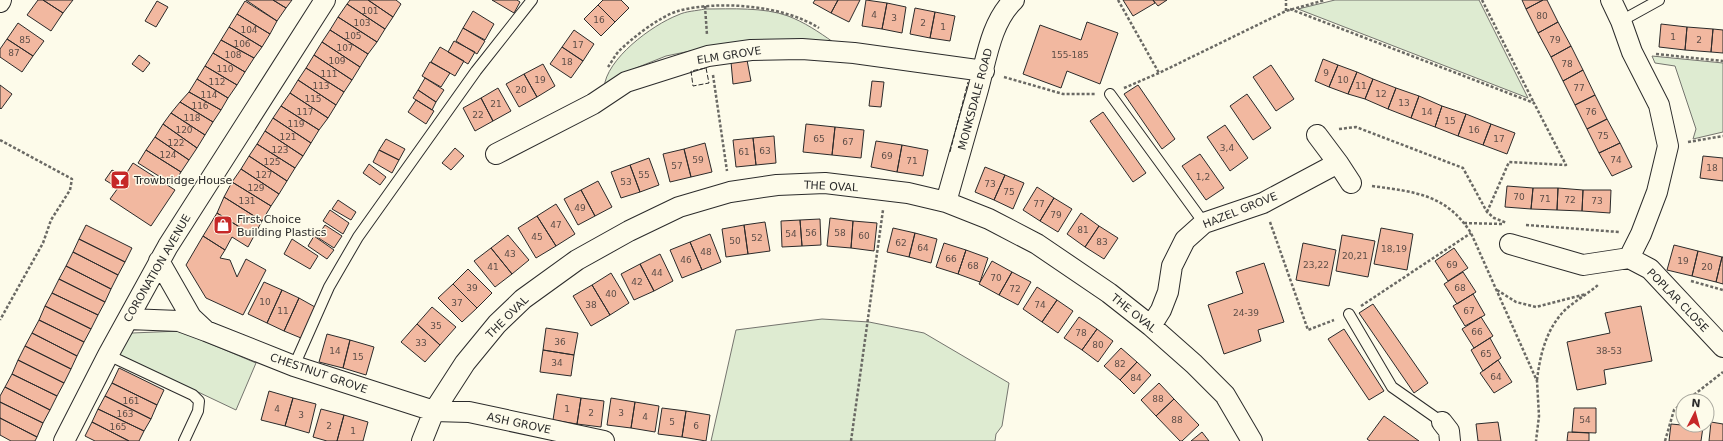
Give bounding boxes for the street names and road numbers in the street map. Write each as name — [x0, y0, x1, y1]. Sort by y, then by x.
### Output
street label: ELM GROVE — [696, 44, 762, 67]
street label: MONKSDALE ROAD — [956, 47, 995, 152]
street label: THE OVAL — [802, 179, 859, 194]
street label: HAZEL GROVE — [1201, 190, 1279, 231]
street label: CORONATION AVENUE — [121, 212, 194, 325]
street label: POPLAR CLOSE — [1644, 266, 1711, 335]
street label: THE OVAL — [1108, 291, 1160, 336]
street label: THE OVAL — [483, 293, 532, 342]
street label: CHESTNUT GROVE — [268, 351, 369, 396]
street label: ASH GROVE — [486, 410, 552, 437]

